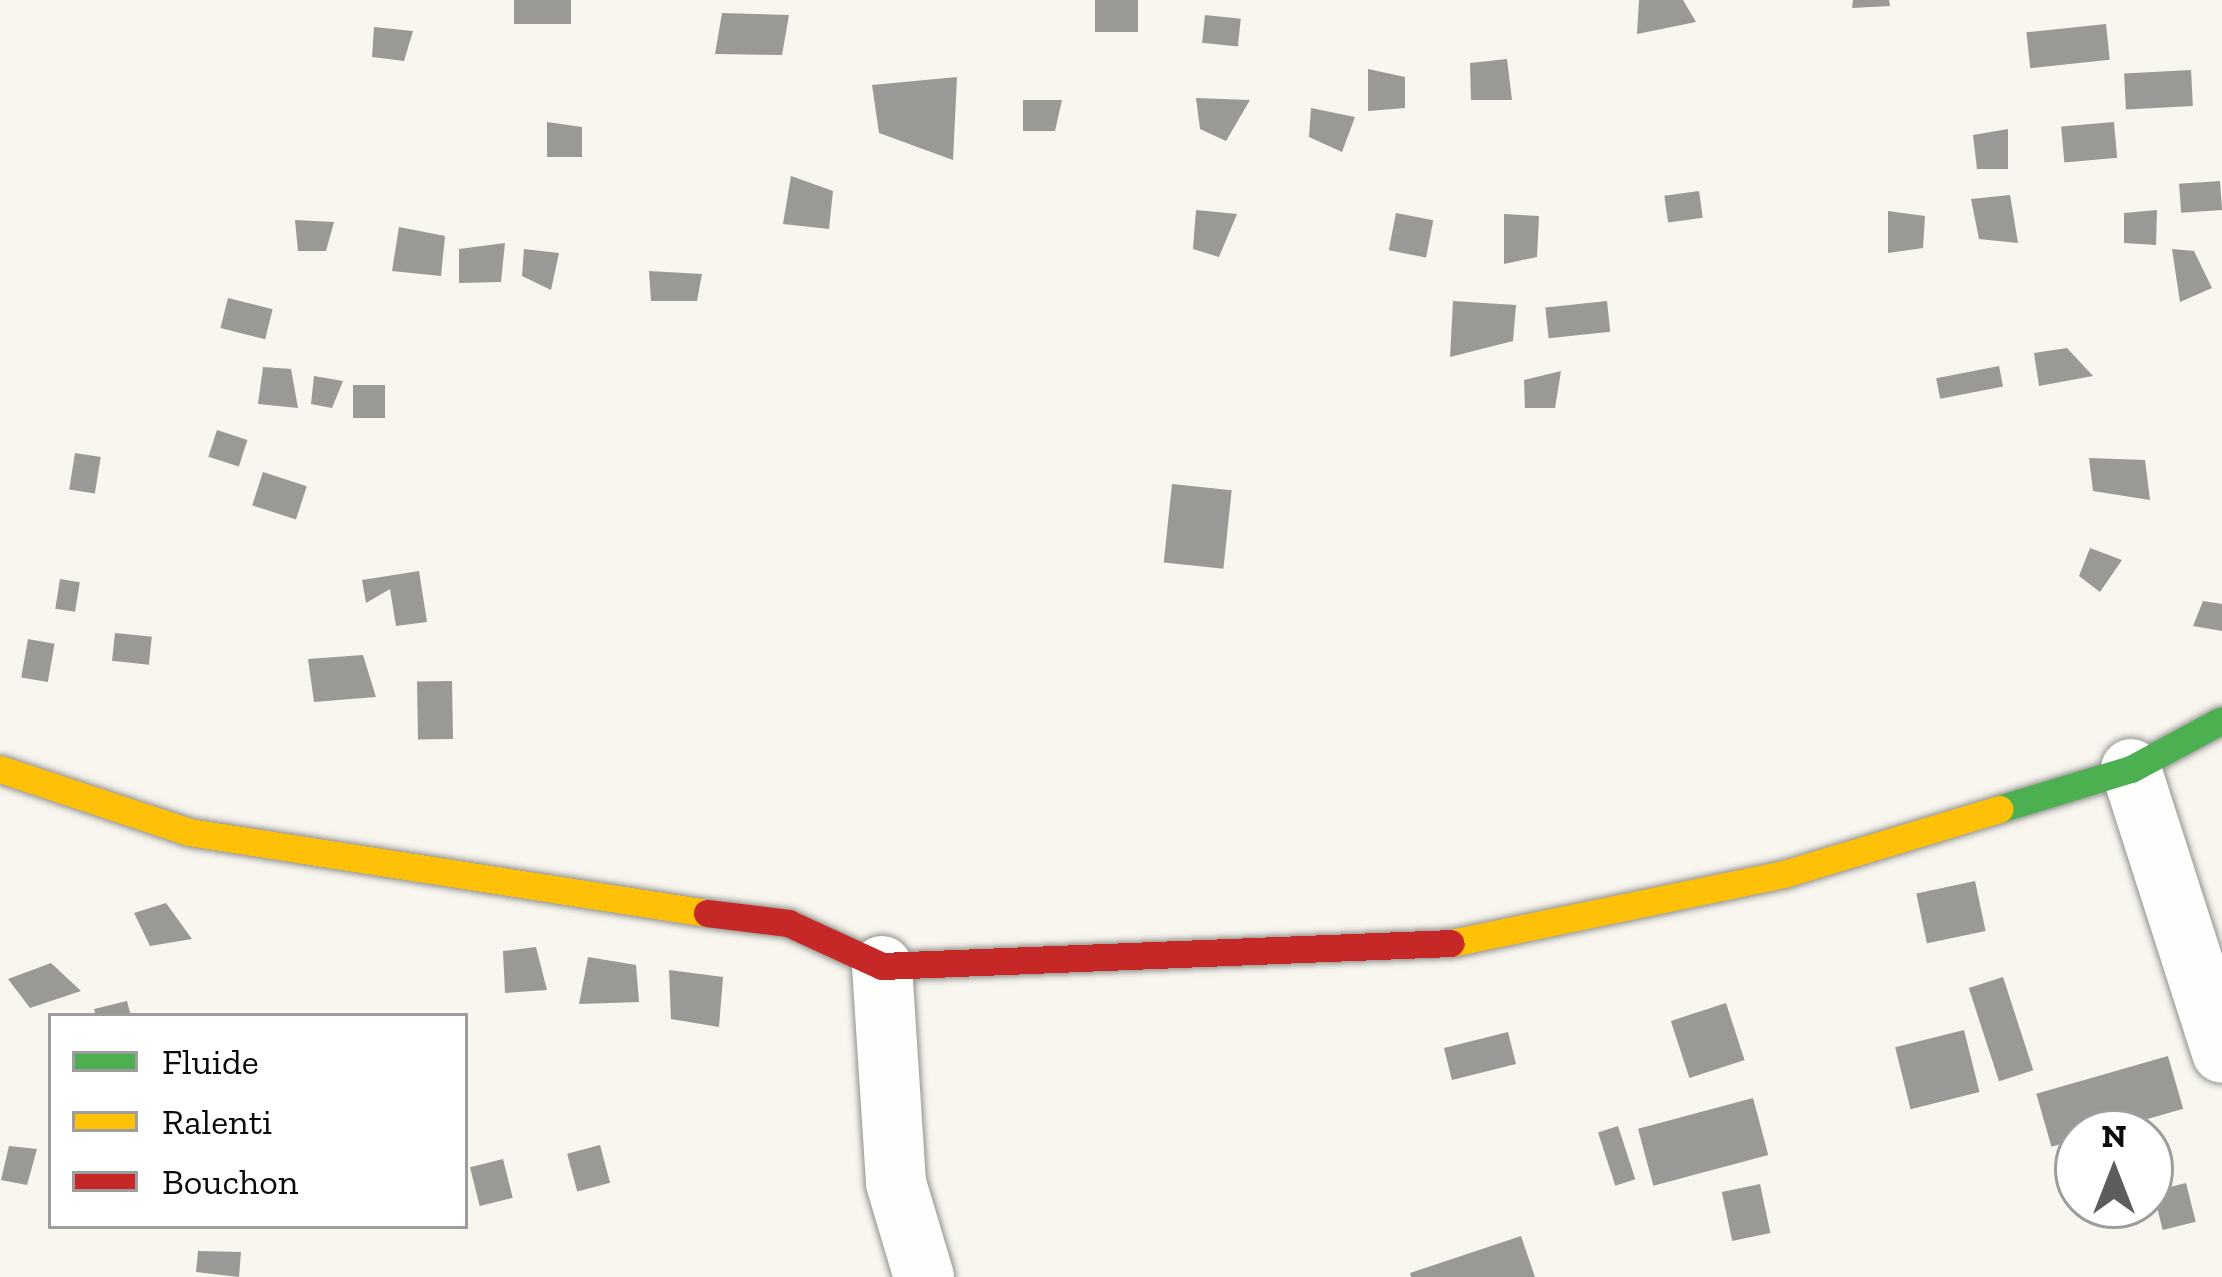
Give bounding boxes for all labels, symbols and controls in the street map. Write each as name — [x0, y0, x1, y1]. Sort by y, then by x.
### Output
legend — [48, 1013, 468, 1229]
text: Fluide — [162, 1040, 259, 1083]
text: Ralenti — [162, 1100, 272, 1143]
north arrow — [2054, 1109, 2174, 1229]
text: N — [2101, 1116, 2127, 1155]
text: Bouchon — [162, 1160, 298, 1203]

